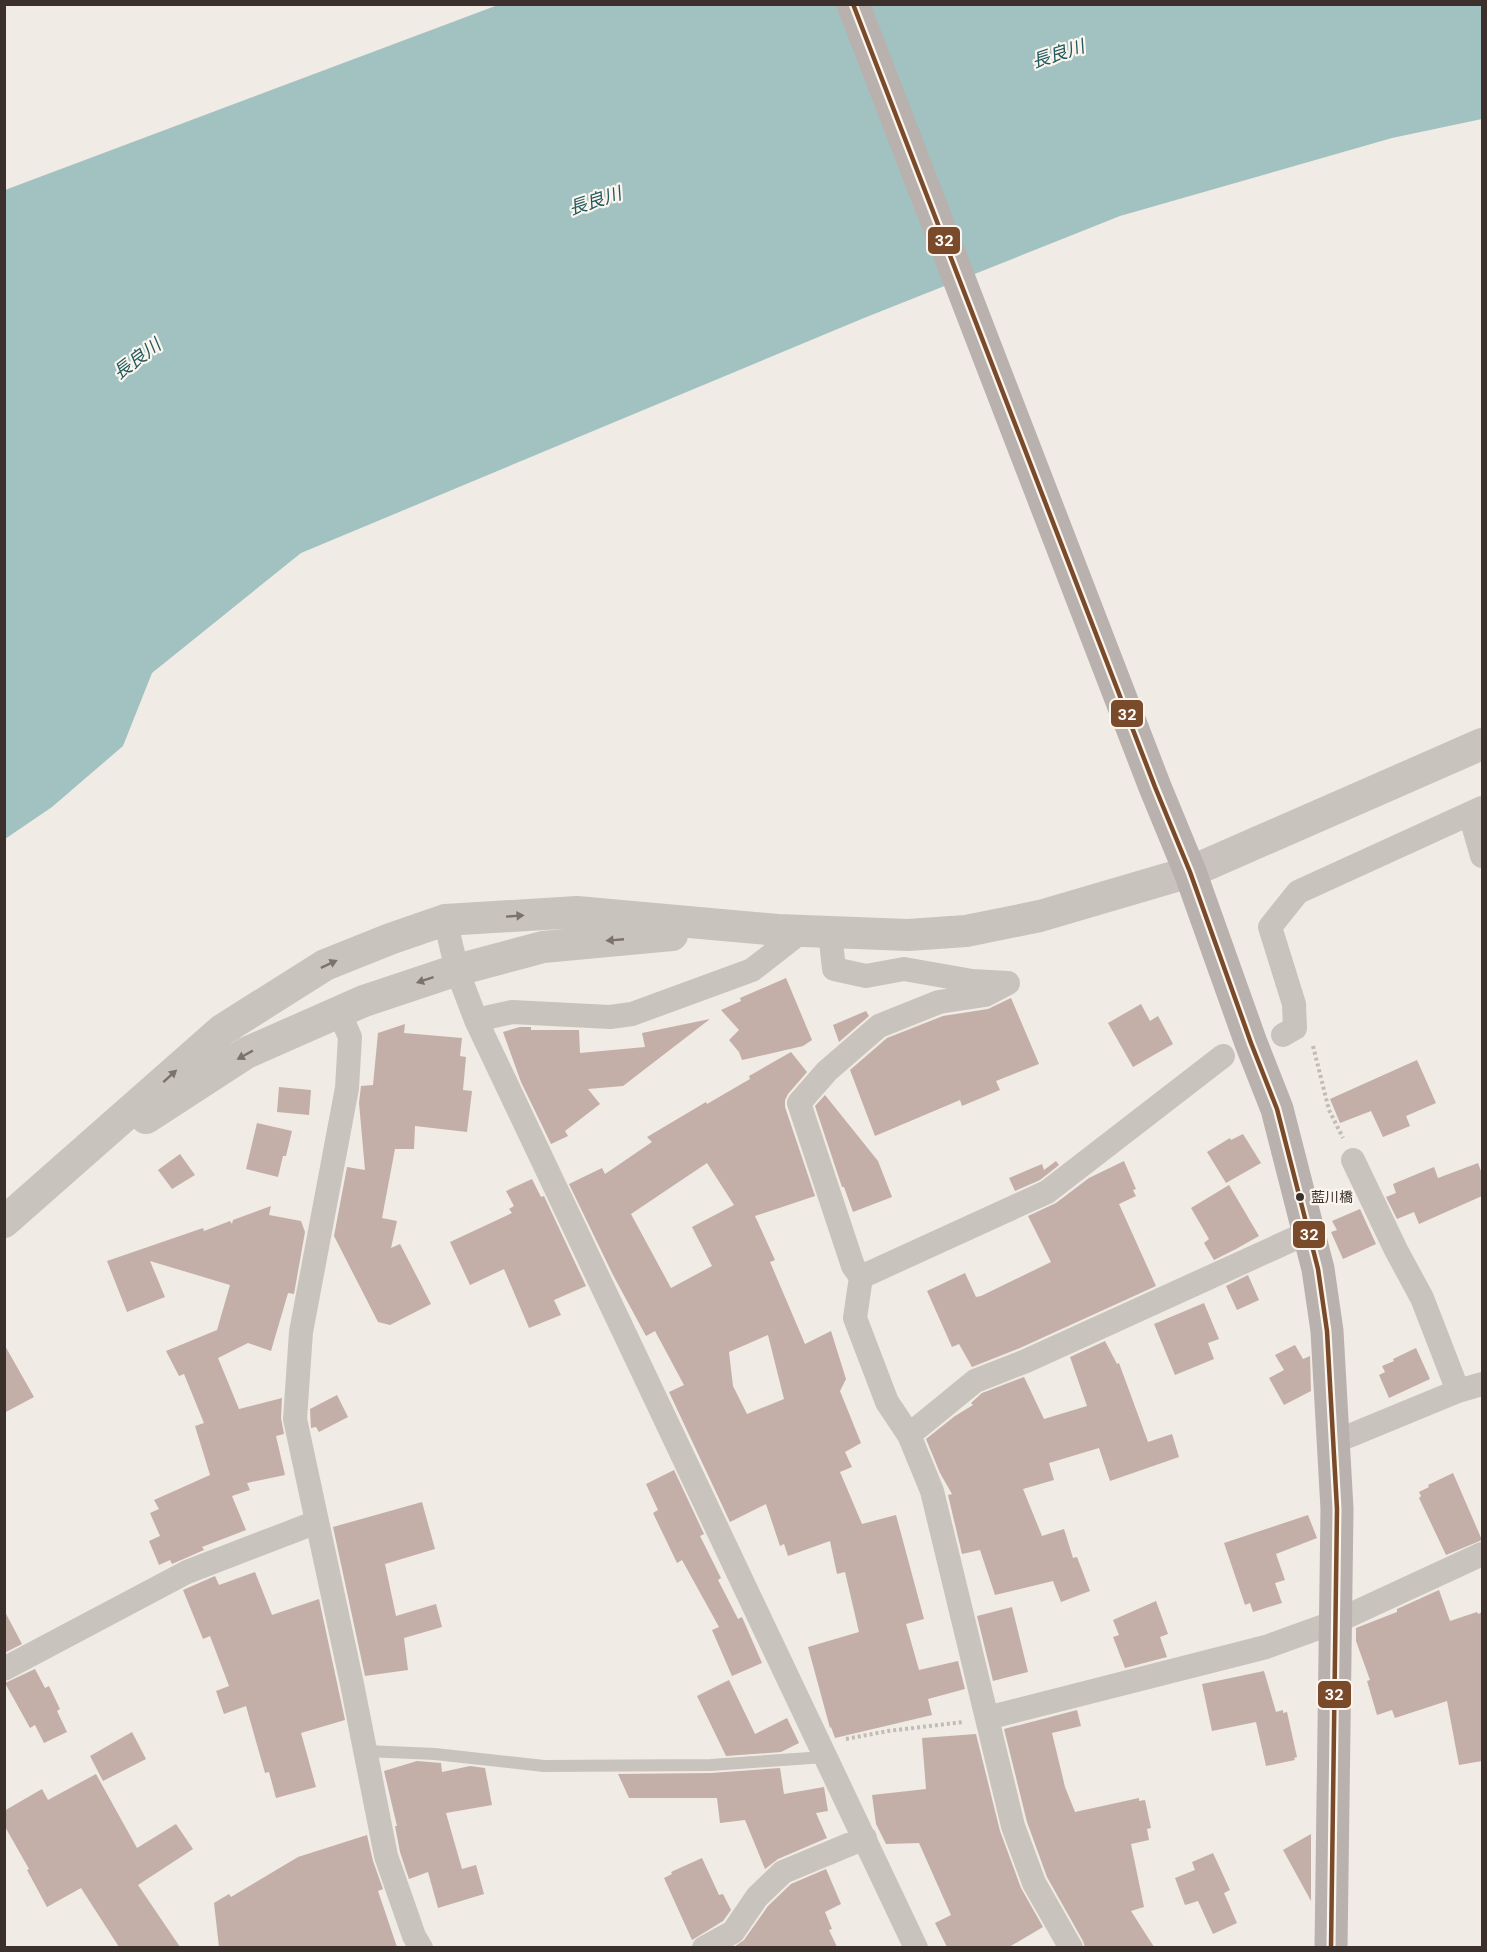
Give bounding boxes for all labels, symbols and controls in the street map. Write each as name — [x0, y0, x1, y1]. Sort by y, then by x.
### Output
water label: 長良川 — [1029, 34, 1089, 74]
water label: 長良川 — [566, 181, 626, 221]
line badge: 32 — [927, 226, 961, 255]
text: 32 — [935, 230, 953, 251]
water label: 長良川 — [108, 332, 167, 385]
line badge: 32 — [1110, 699, 1144, 728]
text: 32 — [1118, 704, 1136, 725]
one-way arrow — [506, 911, 525, 921]
one-way arrow — [605, 935, 624, 945]
one-way arrow — [320, 960, 337, 969]
one-way arrow — [416, 976, 434, 986]
one-way arrow — [236, 1050, 253, 1060]
one-way arrow — [162, 1070, 177, 1083]
place label: 藍川橋 — [1311, 1188, 1353, 1206]
marker: 藍川橋 — [1294, 1191, 1306, 1203]
line badge: 32 — [1292, 1220, 1326, 1249]
text: 32 — [1300, 1224, 1318, 1245]
line badge: 32 — [1317, 1680, 1352, 1709]
text: 32 — [1325, 1684, 1343, 1705]

